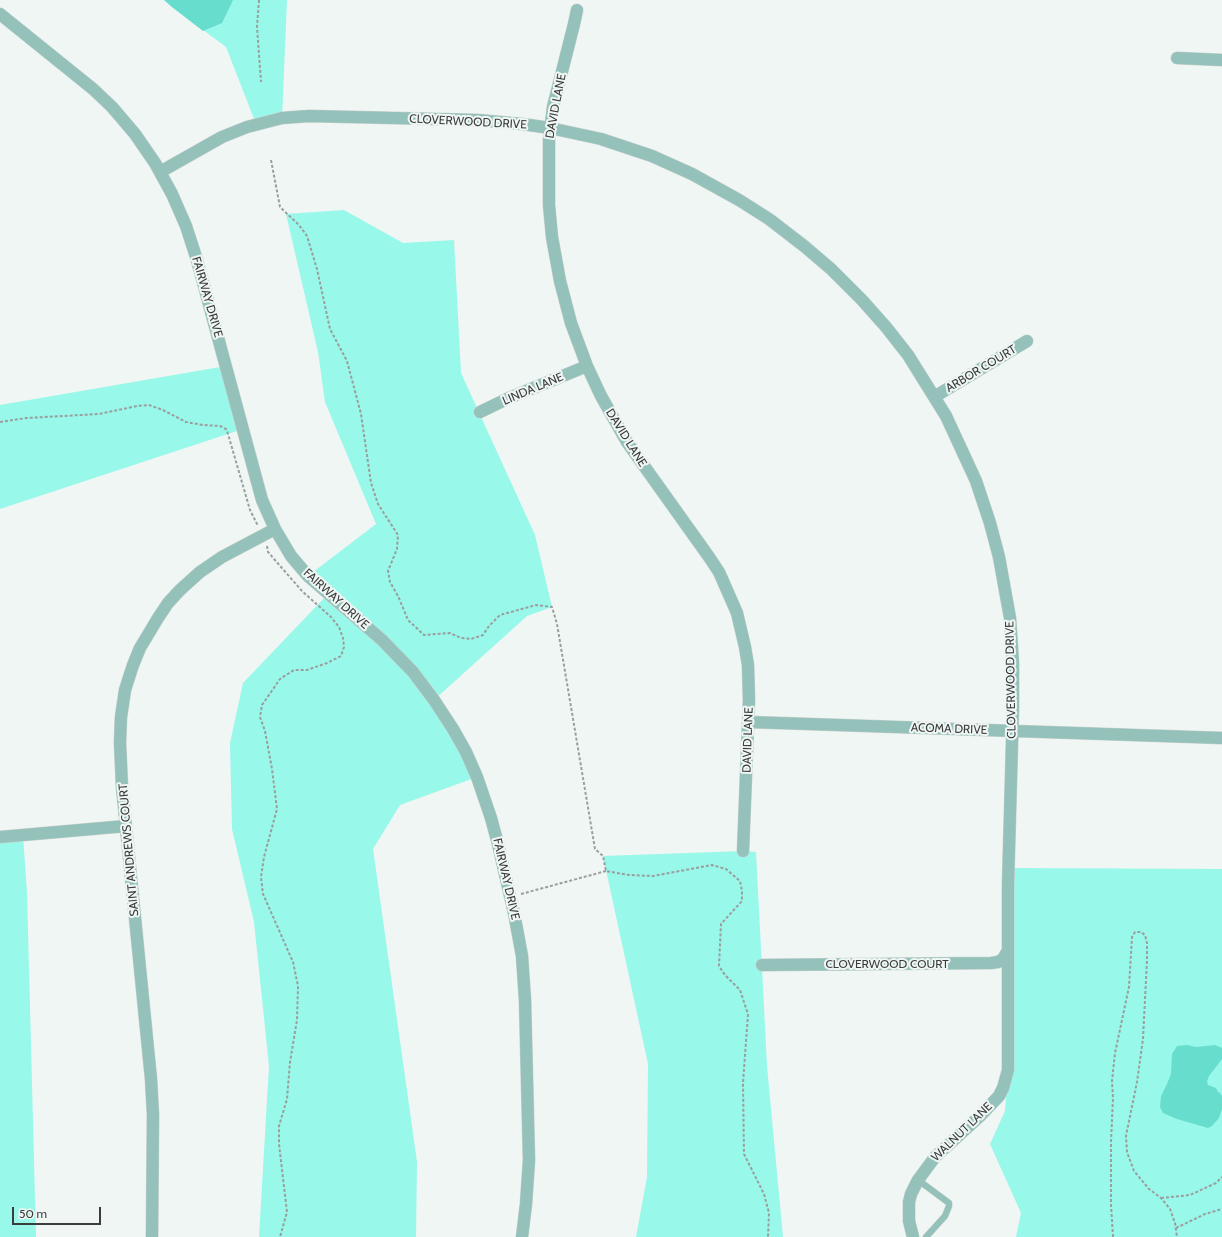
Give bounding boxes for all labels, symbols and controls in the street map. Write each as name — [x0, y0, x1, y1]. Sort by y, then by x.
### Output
street label: DAVID LANE — [543, 72, 569, 140]
street label: CLOVERWOOD DRIVE — [409, 112, 527, 132]
street label: FAIRWAY DRIVE — [189, 255, 225, 339]
street label: ARBOR COURT — [943, 342, 1019, 396]
street label: LINDA LANE — [500, 370, 566, 408]
street label: DAVID LANE — [602, 406, 650, 470]
street label: FAIRWAY DRIVE — [300, 566, 372, 632]
street label: CLOVERWOOD DRIVE — [1003, 621, 1019, 739]
street label: DAVID LANE — [740, 707, 756, 773]
street label: ACOMA DRIVE — [911, 720, 987, 738]
street label: SAINT ANDREWS COURT — [116, 783, 142, 917]
street label: FAIRWAY DRIVE — [490, 837, 522, 921]
street label: CLOVERWOOD COURT — [825, 957, 949, 971]
street label: WALNUT LANE — [929, 1099, 995, 1165]
scale bar — [14, 1199, 103, 1225]
text: 50 m — [19, 1206, 47, 1221]

